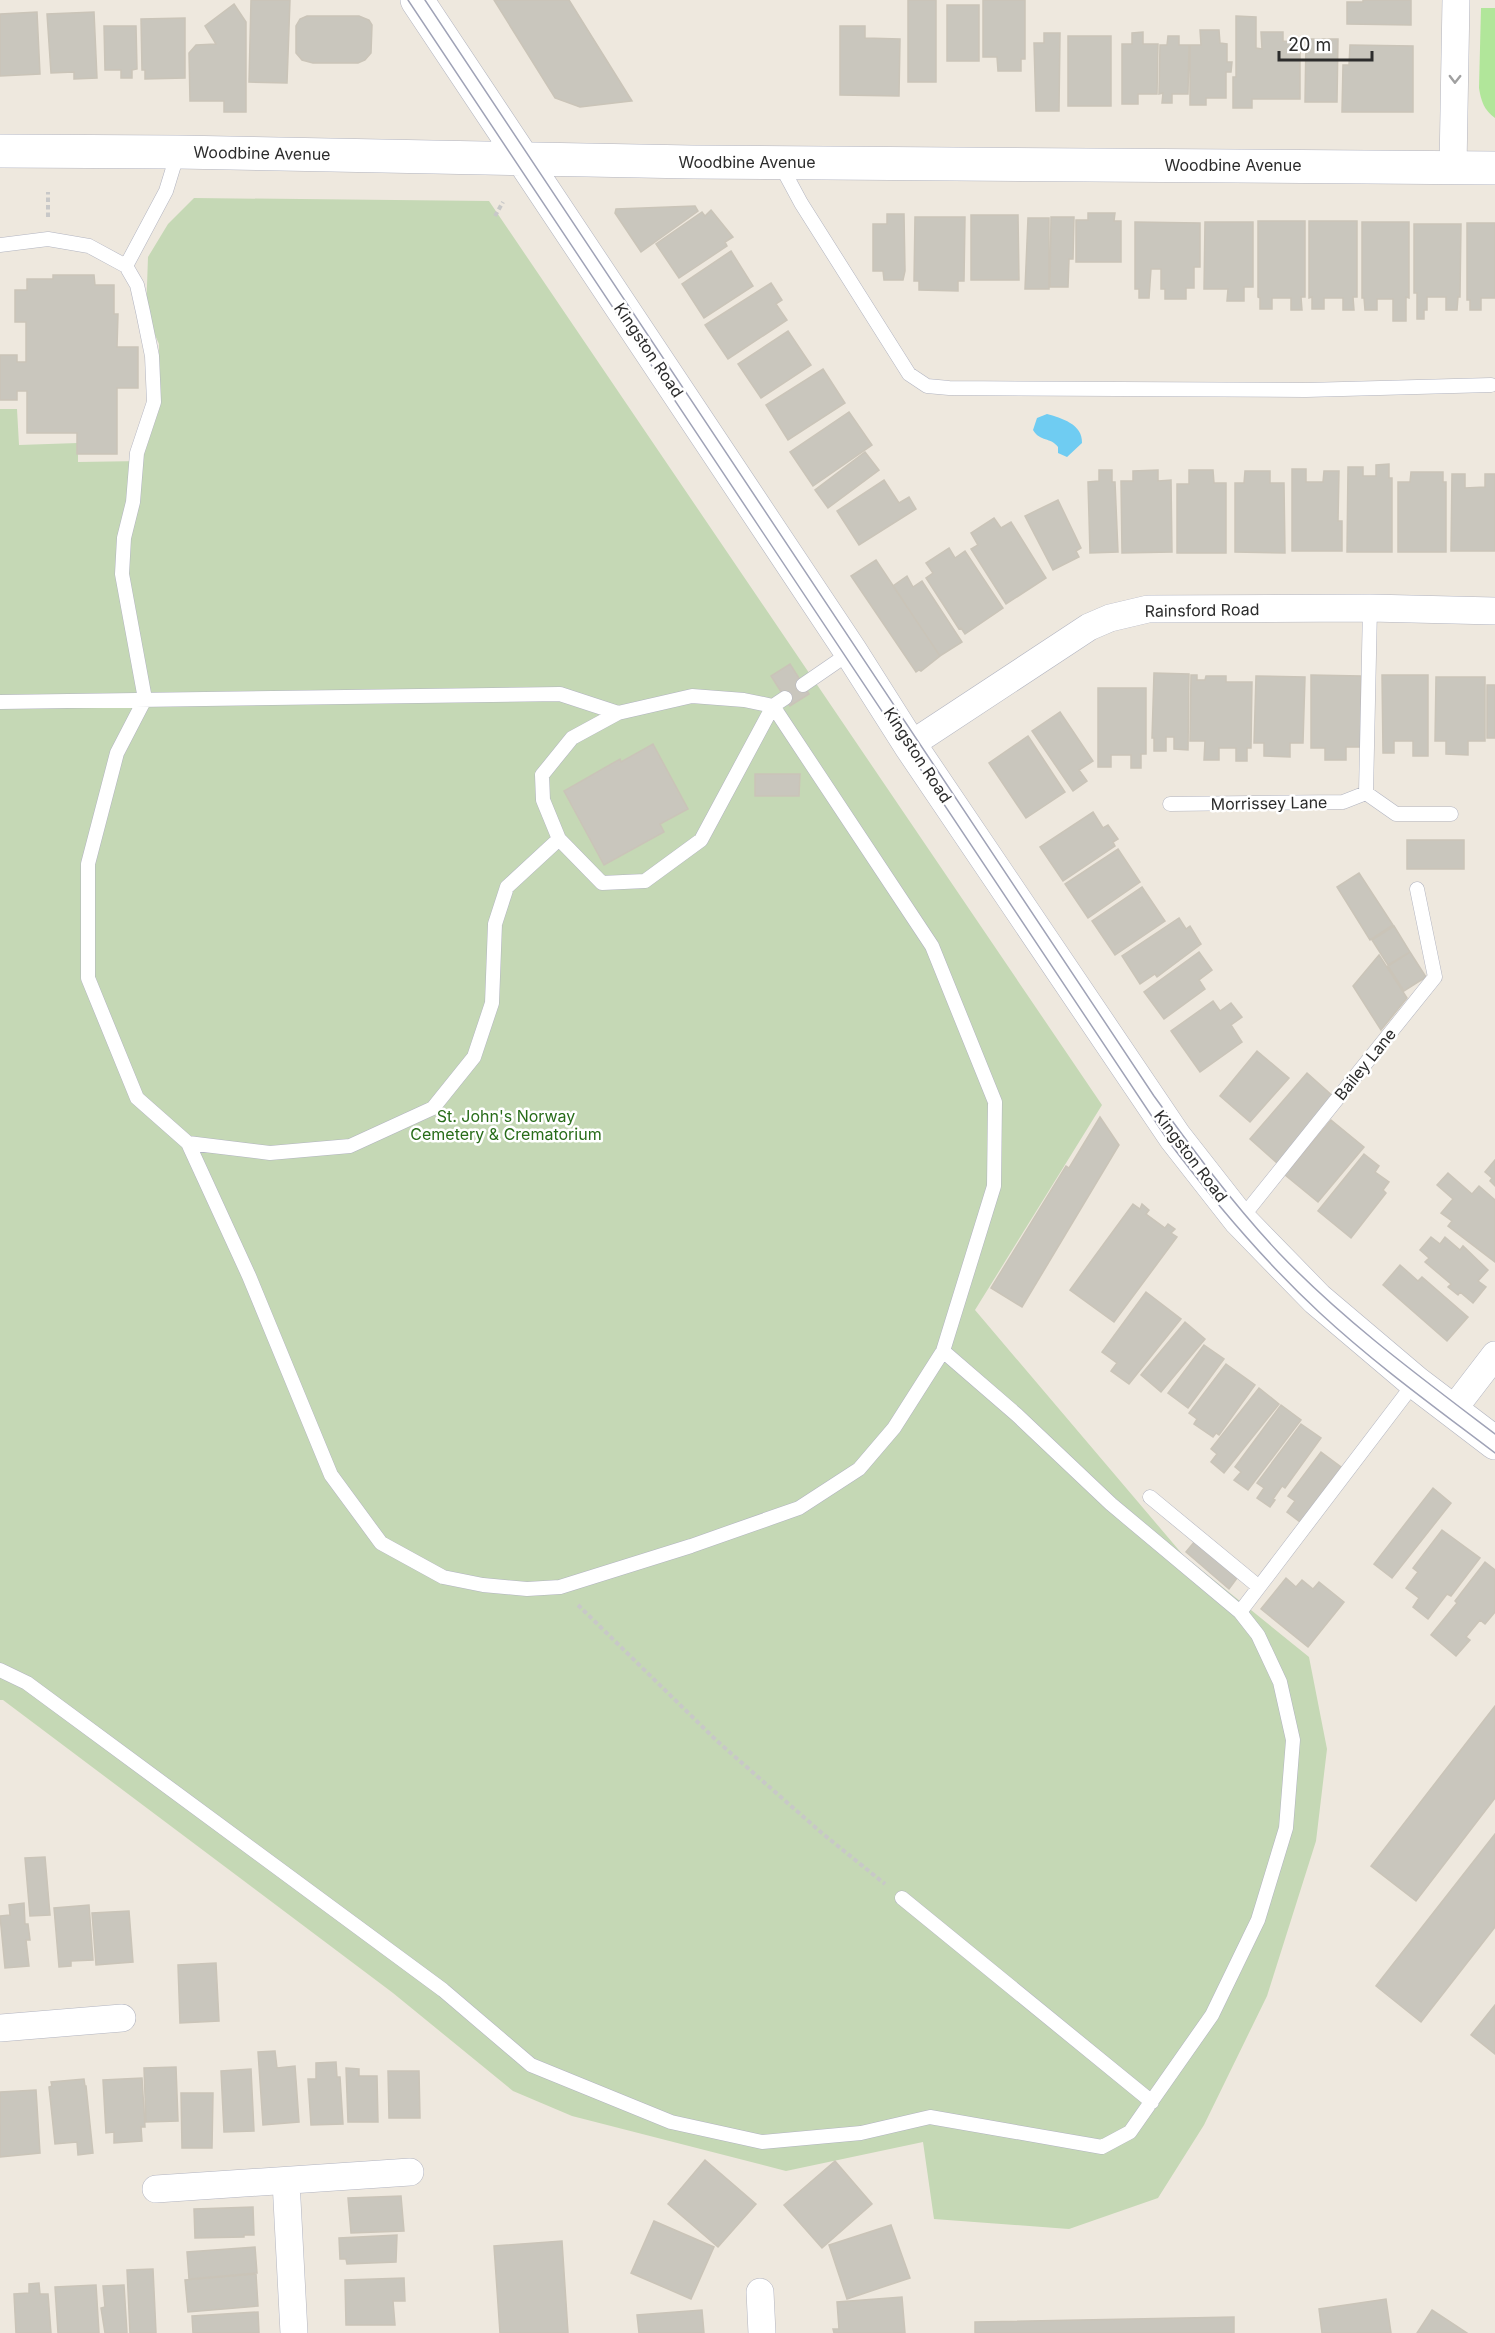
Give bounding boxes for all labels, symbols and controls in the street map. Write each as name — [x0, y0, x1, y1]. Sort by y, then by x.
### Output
scale bar — [1279, 24, 1372, 62]
text: 20 m — [1288, 34, 1331, 55]
one-way arrow — [1449, 75, 1461, 84]
street label: Woodbine Avenue — [193, 142, 331, 164]
street label: Woodbine Avenue — [678, 152, 816, 172]
street label: Woodbine Avenue — [1164, 155, 1302, 175]
street label: Kingston Road — [610, 299, 688, 401]
street label: Rainsford Road — [1144, 599, 1260, 621]
street label: Kingston Road — [880, 704, 956, 806]
street label: Morrissey Lane — [1210, 792, 1328, 814]
street label: Bailey Lane — [1330, 1024, 1400, 1104]
park label: St. John's Norway Cemetery & Crematorium — [410, 1106, 602, 1144]
street label: Kingston Road — [1150, 1106, 1232, 1206]

